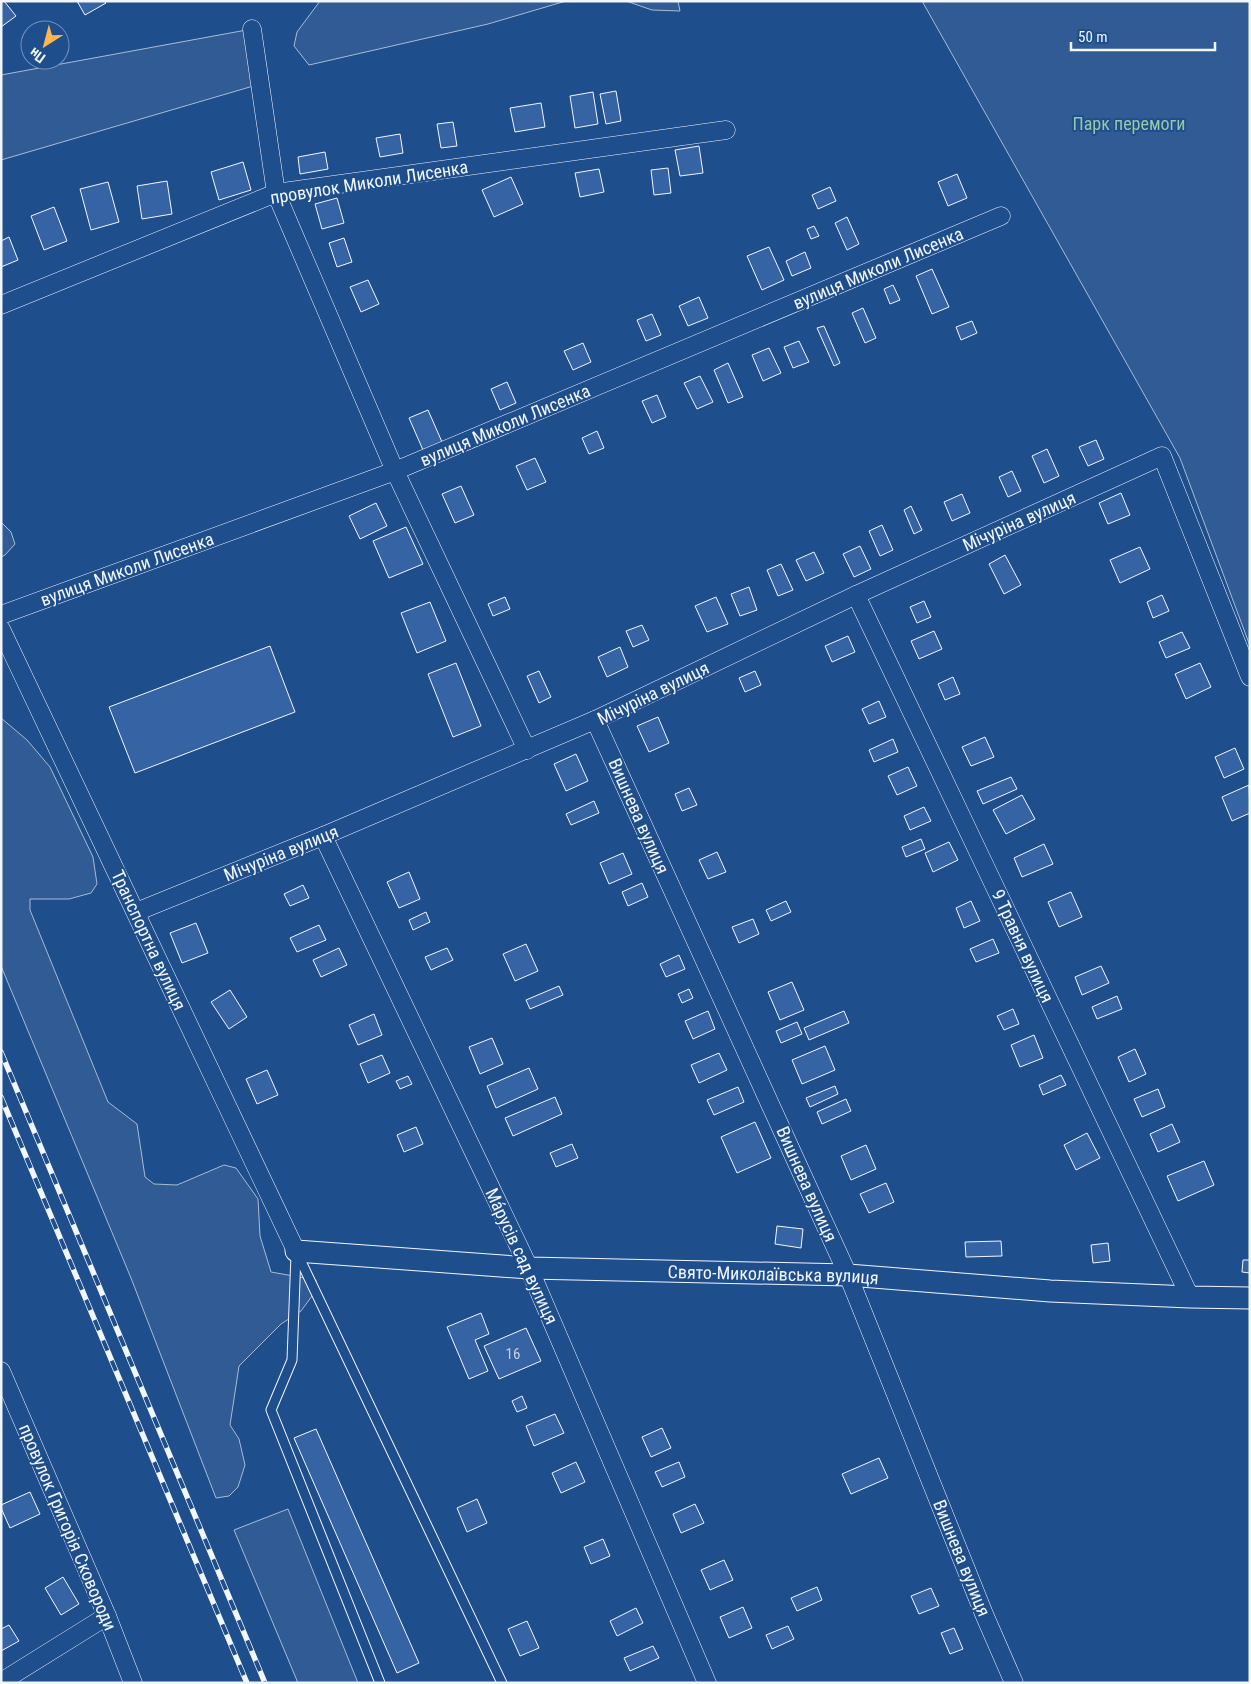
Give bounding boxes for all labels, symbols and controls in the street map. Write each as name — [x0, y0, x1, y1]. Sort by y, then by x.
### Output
north arrow — [20, 20, 70, 70]
scale bar — [1071, 20, 1215, 52]
text: 50 m — [1078, 28, 1108, 46]
text: Пн — [26, 44, 48, 67]
park label: Парк перемоги — [1073, 113, 1185, 134]
street label: провулок Миколи Лисенка — [268, 156, 470, 208]
street label: вулиця Миколи Лисенка — [790, 223, 966, 313]
street label: вулиця Миколи Лисенка — [417, 380, 593, 470]
street label: Мічуріна вулиця — [959, 487, 1079, 555]
street label: вулиця Миколи Лисенка — [37, 528, 217, 610]
street label: Мічуріна вулиця — [594, 657, 712, 729]
street label: Вишнева вулиця — [604, 755, 674, 877]
street label: Мічуріна вулиця — [221, 821, 341, 885]
street label: Транспортна вулиця — [107, 867, 191, 1013]
street label: 9 Травня вулиця — [988, 886, 1058, 1006]
street label: Вишнева вулиця — [772, 1123, 842, 1245]
street label: Мáрусів сад вулиця — [481, 1185, 563, 1327]
street label: Свято-Миколаївська вулиця — [668, 1261, 880, 1288]
house number: 16 — [506, 1345, 520, 1363]
street label: провулок Григорія Сковороди — [15, 1420, 121, 1634]
street label: Вишнева вулиця — [929, 1497, 995, 1619]

